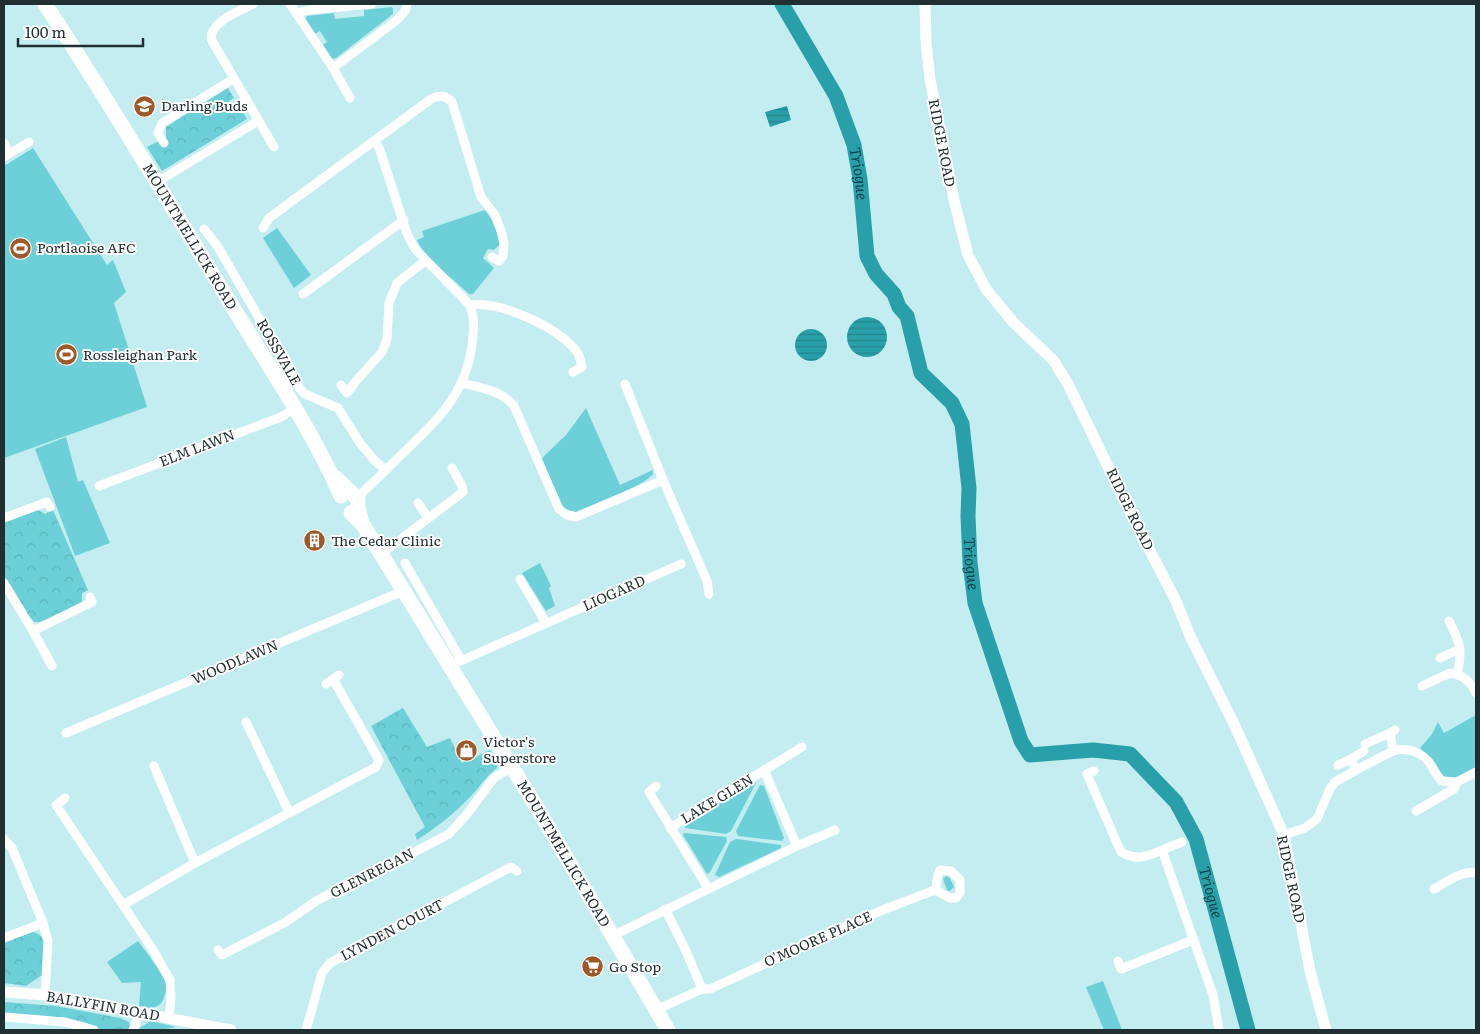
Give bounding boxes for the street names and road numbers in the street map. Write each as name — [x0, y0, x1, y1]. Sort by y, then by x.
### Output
street label: RIDGE ROAD — [925, 97, 961, 189]
street label: MOUNTMELLICK ROAD — [139, 159, 243, 313]
street label: ROSSVALE — [253, 315, 307, 388]
street label: ELM LAWN — [156, 424, 237, 471]
street label: RIDGE ROAD — [1102, 464, 1160, 553]
street label: LIOGARD — [579, 569, 649, 615]
street label: WOODLAWN — [188, 634, 281, 688]
street label: LAKE GLEN — [676, 769, 757, 828]
street label: MOUNTMELLICK ROAD — [513, 776, 616, 931]
street label: RIDGE ROAD — [1273, 833, 1311, 925]
street label: GLENREGAN — [326, 842, 417, 902]
street label: LYNDEN COURT — [336, 893, 447, 965]
street label: O'MOORE PLACE — [760, 905, 875, 971]
street label: BALLYFIN ROAD — [45, 985, 162, 1025]

